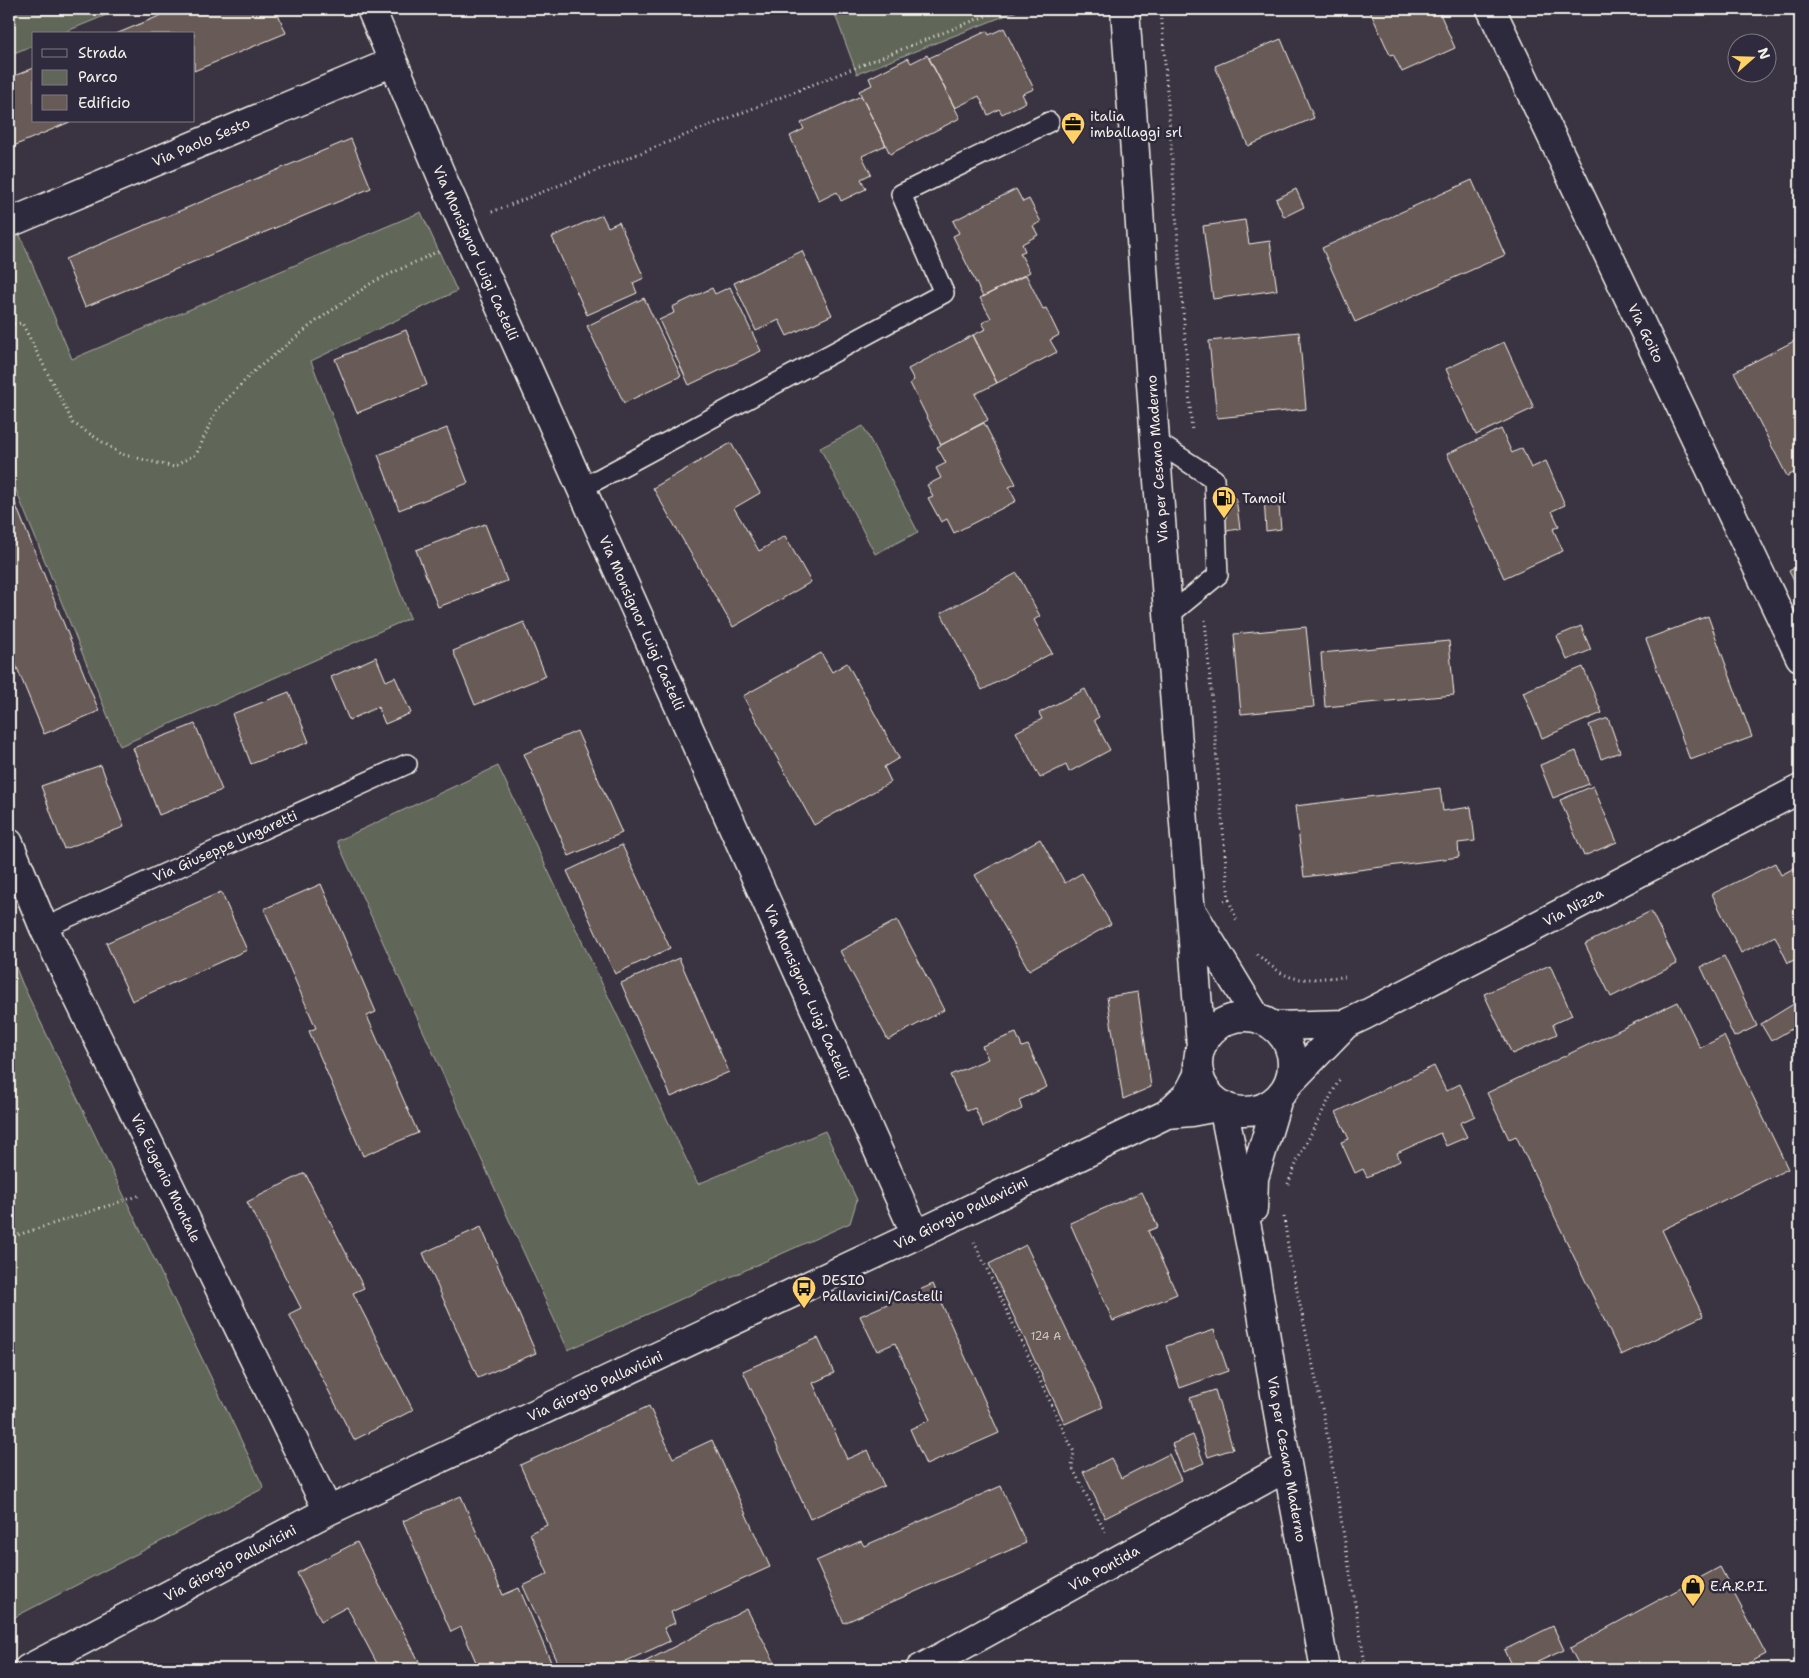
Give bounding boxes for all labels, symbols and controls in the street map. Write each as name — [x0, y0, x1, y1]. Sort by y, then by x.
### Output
legend — [32, 32, 195, 122]
north arrow — [1726, 32, 1776, 82]
text: Strada — [78, 43, 127, 63]
text: N — [1754, 45, 1775, 62]
text: Parco — [78, 67, 118, 87]
text: Edificio — [78, 93, 130, 113]
place label: italia imballaggi srl — [1090, 107, 1183, 141]
office icon: italia imballaggi srl — [1060, 111, 1086, 145]
street label: Via Paolo Sesto — [149, 113, 253, 171]
street label: Via Monsignor Luigi Castelli — [429, 163, 523, 343]
street label: Via Goito — [1624, 300, 1668, 366]
street label: Via per Cesano Maderno — [1142, 374, 1172, 544]
fuel station icon: Tamoil — [1211, 485, 1237, 519]
place label: Tamoil — [1242, 489, 1287, 507]
street label: Via Monsignor Luigi Castelli — [595, 533, 689, 713]
street label: Via Giuseppe Ungaretti — [150, 806, 300, 886]
street label: Via Nizza — [1540, 884, 1606, 930]
street label: Via Monsignor Luigi Castelli — [760, 902, 854, 1082]
street label: Via Eugenio Montale — [127, 1111, 205, 1246]
street label: Via Giorgio Pallavicini — [891, 1173, 1031, 1253]
place label: DESIO Pallavicini/Castelli — [822, 1271, 943, 1305]
bus stop icon: DESIO Pallavicini/Castelli — [791, 1275, 817, 1309]
house number: 124 A — [1031, 1329, 1061, 1344]
street label: Via Giorgio Pallavicini — [524, 1347, 666, 1425]
street label: Via per Cesano Maderno — [1264, 1375, 1310, 1543]
street label: Via Giorgio Pallavicini — [161, 1520, 299, 1606]
street label: Via Pontida — [1065, 1541, 1143, 1595]
shop icon: E.A.R.P.I. — [1680, 1573, 1706, 1607]
place label: E.A.R.P.I. — [1710, 1577, 1767, 1595]

